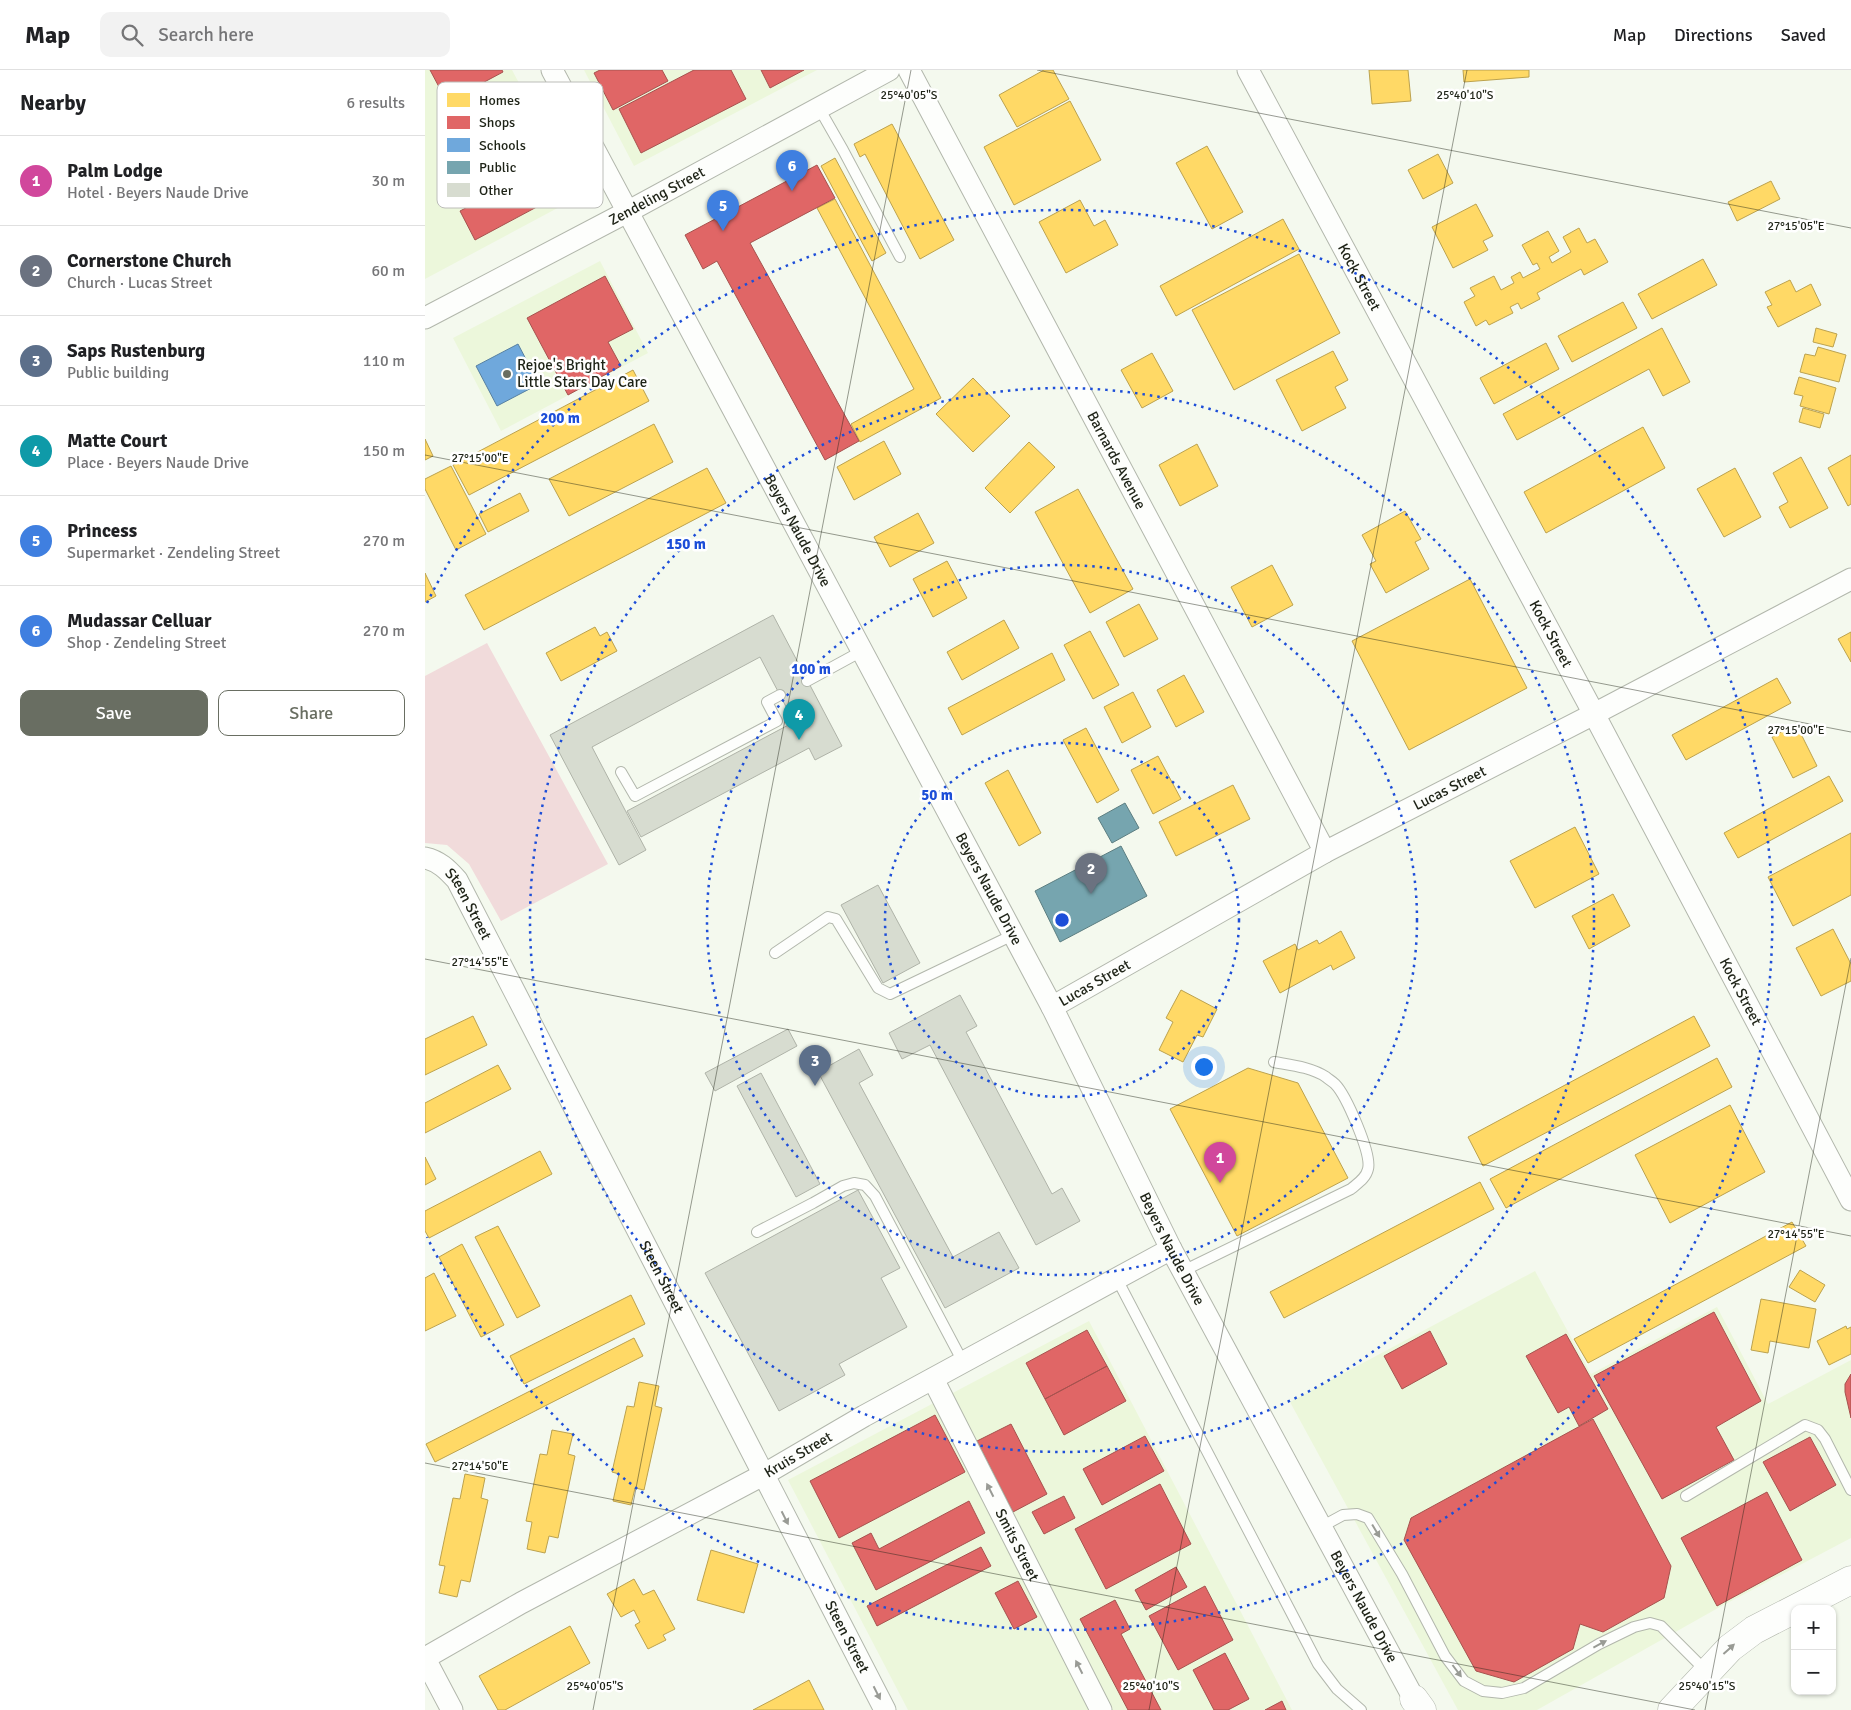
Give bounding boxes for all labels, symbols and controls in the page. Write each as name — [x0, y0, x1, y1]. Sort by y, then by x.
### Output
search box — [100, 12, 450, 57]
text: Map — [25, 20, 70, 50]
icon: search — [118, 21, 146, 49]
text: Search here — [158, 23, 254, 47]
text: Map — [1613, 24, 1646, 46]
text: Directions — [1674, 24, 1753, 46]
text: Saved — [1781, 24, 1826, 46]
legend — [437, 82, 603, 208]
text: 25°40'05"S — [880, 88, 938, 103]
text: 25°40'10"S — [1436, 88, 1494, 103]
text: Nearby — [20, 90, 86, 116]
text: Homes — [479, 92, 520, 109]
text: 6 results — [346, 93, 405, 113]
text: Shops — [479, 114, 515, 131]
text: Schools — [479, 137, 526, 154]
pin: 6 — [776, 150, 808, 191]
text: Palm Lodge — [67, 159, 163, 183]
text: Public — [479, 159, 517, 176]
street label: Zendeling Street — [606, 163, 708, 229]
text: 1 — [32, 171, 40, 191]
text: 30 m — [371, 171, 405, 191]
text: Other — [479, 182, 514, 199]
text: Hotel · Beyers Naude Drive — [67, 183, 249, 203]
pin: 5 — [707, 190, 739, 231]
text: 27°15'05"E — [1767, 219, 1825, 234]
street label: Kock Street — [1334, 240, 1385, 314]
text: Cornerstone Church — [67, 249, 232, 273]
text: 2 — [32, 261, 40, 281]
text: 60 m — [371, 261, 405, 281]
text: Church · Lucas Street — [67, 273, 212, 293]
text: Saps Rustenburg — [67, 339, 205, 363]
text: 3 — [32, 351, 40, 371]
text: 110 m — [363, 351, 405, 371]
place label: Rejoe's Bright Little Stars Day Care — [517, 356, 647, 391]
text: Public building — [67, 363, 169, 383]
marker: Rejoe's Bright Little Stars Day Care — [501, 368, 513, 380]
street label: Barnards Avenue — [1083, 408, 1150, 512]
text: 200 m — [540, 409, 580, 427]
text: Matte Court — [67, 429, 167, 453]
text: 4 — [32, 441, 40, 461]
text: 150 m — [363, 441, 405, 461]
text: 27°15'00"E — [451, 451, 509, 466]
text: Place · Beyers Naude Drive — [67, 453, 249, 473]
street label: Beyers Naude Drive — [760, 471, 835, 590]
text: Princess — [67, 519, 137, 543]
text: 5 — [32, 531, 40, 551]
text: 270 m — [363, 531, 405, 551]
text: 150 m — [666, 535, 706, 553]
text: Supermarket · Zendeling Street — [67, 543, 280, 563]
street label: Kock Street — [1526, 597, 1576, 670]
text: Mudassar Celluar — [67, 609, 212, 633]
text: 6 — [32, 621, 40, 641]
text: 270 m — [363, 621, 405, 641]
text: Shop · Zendeling Street — [67, 633, 226, 653]
text: 100 m — [791, 660, 831, 678]
button: Save — [20, 690, 208, 736]
button: Share — [218, 690, 405, 736]
pin: 4 — [783, 699, 815, 740]
text: 27°15'00"E — [1767, 723, 1825, 738]
street label: Lucas Street — [1410, 762, 1489, 814]
text: 50 m — [921, 786, 953, 804]
street label: Beyers Naude Drive — [952, 830, 1026, 948]
pin: 2 — [1075, 853, 1107, 894]
street label: Steen Street — [442, 864, 495, 943]
centre of rings — [1053, 911, 1071, 929]
text: 27°14'55"E — [451, 955, 509, 970]
street label: Lucas Street — [1056, 955, 1134, 1010]
street label: Kock Street — [1716, 955, 1766, 1028]
pin: 3 — [799, 1045, 831, 1086]
your location — [1191, 1054, 1217, 1080]
pin: 1 — [1204, 1142, 1236, 1183]
street label: Beyers Naude Drive — [1136, 1189, 1209, 1308]
text: 27°14'55"E — [1767, 1227, 1825, 1242]
street label: Steen Street — [635, 1238, 688, 1316]
street label: Kruis Street — [761, 1428, 835, 1481]
text: 27°14'50"E — [451, 1459, 509, 1474]
one-way arrow — [986, 1483, 994, 1498]
street label: Smits Street — [991, 1506, 1043, 1584]
one-way arrow — [781, 1511, 790, 1525]
one-way arrow — [1372, 1523, 1380, 1538]
street label: Beyers Naude Drive — [1327, 1547, 1402, 1666]
street label: Steen Street — [821, 1597, 873, 1676]
map controls — [1791, 1605, 1836, 1695]
button: + — [1791, 1605, 1836, 1650]
one-way arrow — [1593, 1640, 1606, 1649]
one-way arrow — [1723, 1643, 1735, 1655]
button: − — [1791, 1650, 1836, 1695]
one-way arrow — [1075, 1659, 1083, 1674]
one-way arrow — [1451, 1664, 1462, 1677]
text: 25°40'05"S — [566, 1679, 624, 1694]
text: 25°40'10"S — [1122, 1679, 1180, 1694]
text: 25°40'15"S — [1678, 1679, 1736, 1694]
one-way arrow — [873, 1686, 881, 1701]

